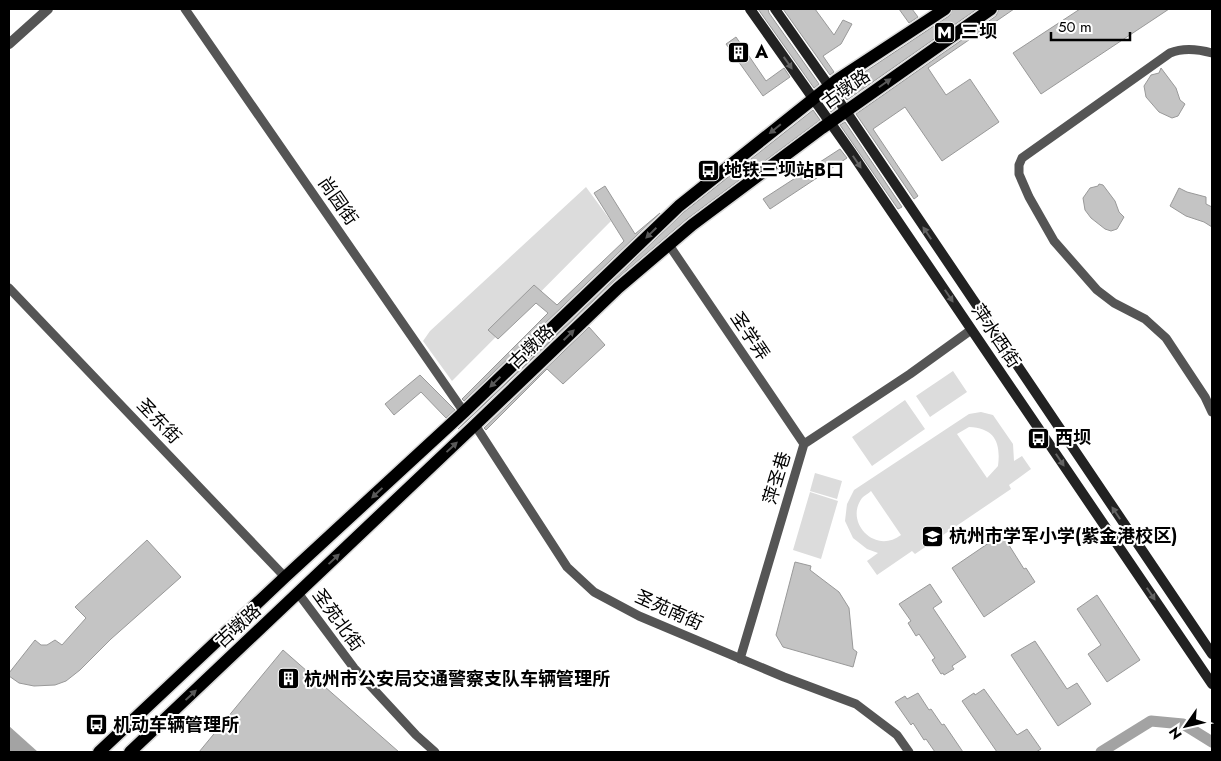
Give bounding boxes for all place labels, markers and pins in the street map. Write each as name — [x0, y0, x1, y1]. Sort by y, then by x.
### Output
place label: 三坝 — [961, 19, 997, 45]
metro station icon: 三坝 — [933, 20, 957, 44]
place label: A — [754, 39, 769, 65]
building icon: A — [727, 40, 751, 64]
place label: 地铁三坝站B口 — [724, 157, 844, 183]
bus stop icon: 地铁三坝站B口 — [696, 158, 720, 182]
place label: 西坝 — [1055, 425, 1091, 451]
bus stop icon: 西坝 — [1027, 426, 1051, 450]
place label: 杭州市学军小学(紫金港校区) — [949, 523, 1177, 549]
school or university icon: 杭州市学军小学(紫金港校区) — [921, 524, 945, 548]
place label: 杭州市公安局交通警察支队车辆管理所 — [304, 666, 610, 692]
building icon: 杭州市公安局交通警察支队车辆管理所 — [276, 667, 300, 691]
place label: 机动车辆管理所 — [113, 712, 239, 738]
bus stop icon: 机动车辆管理所 — [85, 713, 109, 737]

